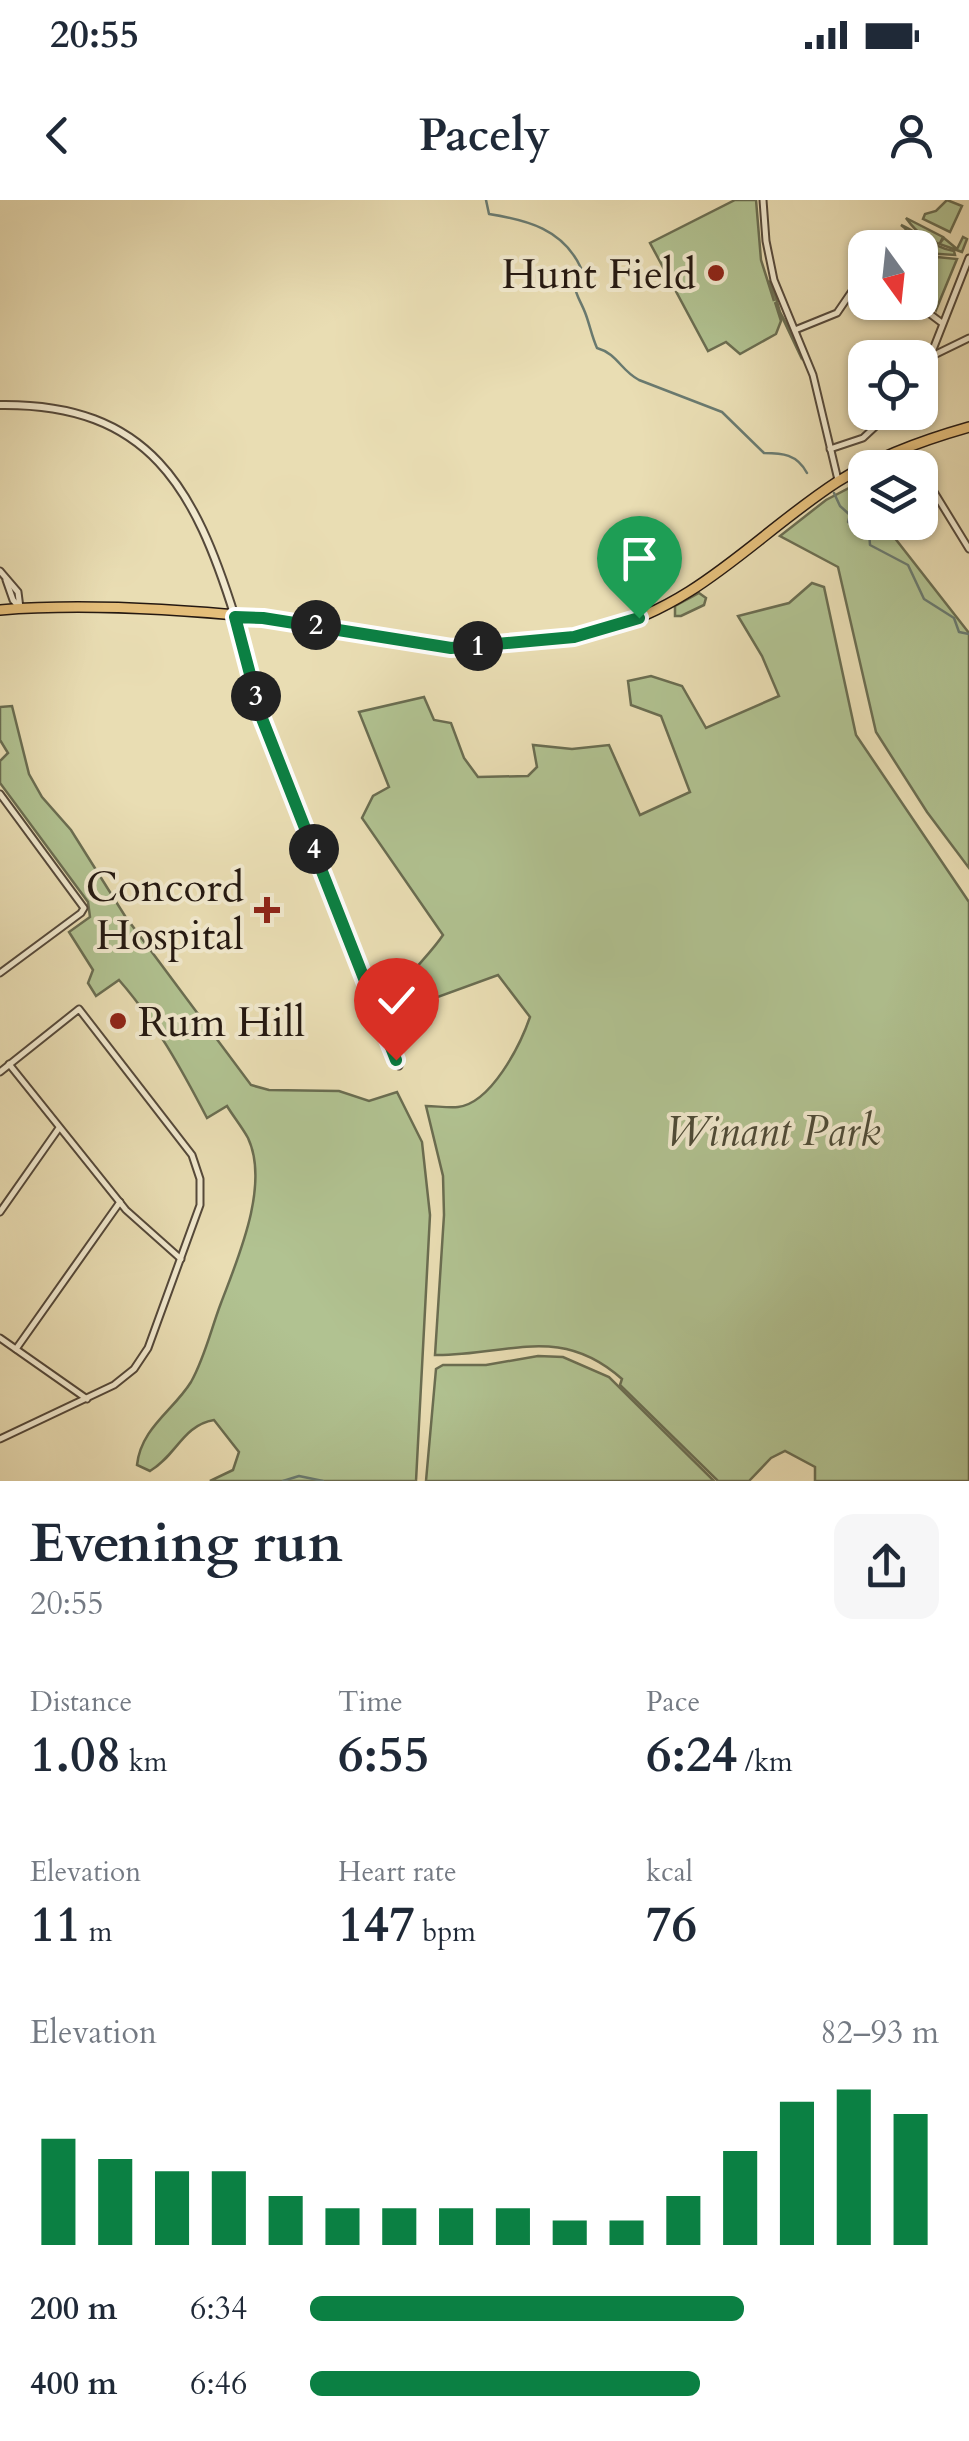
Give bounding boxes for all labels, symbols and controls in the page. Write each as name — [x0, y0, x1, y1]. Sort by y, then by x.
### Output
text: 20:55 — [50, 9, 139, 61]
text: Pacely — [419, 105, 550, 166]
icon: back — [30, 108, 85, 163]
icon: person — [884, 108, 939, 163]
north arrow — [848, 230, 938, 320]
map controls — [848, 230, 938, 540]
place label: Hunt Field — [502, 246, 696, 303]
marker: Hunt Field — [705, 262, 727, 284]
button: locate — [848, 340, 938, 430]
button: layers — [848, 450, 938, 540]
pin — [597, 516, 682, 619]
icon: arrive — [612, 531, 667, 586]
pin: 2 — [291, 600, 341, 650]
text: 2 — [309, 606, 323, 644]
pin: 1 — [453, 621, 503, 671]
text: 1 — [471, 627, 485, 665]
pin: 3 — [231, 671, 281, 721]
text: 3 — [249, 677, 263, 715]
pin: 4 — [289, 824, 339, 874]
text: 4 — [307, 830, 321, 868]
place label: Concord Hospital — [86, 859, 244, 964]
marker: Concord Hospital — [254, 897, 280, 923]
pin — [354, 958, 439, 1061]
icon: check — [369, 973, 424, 1028]
place label: Rum Hill — [138, 994, 305, 1051]
marker: Rum Hill — [107, 1010, 129, 1032]
park label: Winant Park — [665, 1103, 881, 1160]
text: Evening run — [30, 1507, 343, 1581]
button: share — [834, 1514, 939, 1619]
text: 20:55 — [30, 1582, 104, 1626]
text: Distance — [30, 1683, 132, 1721]
text: Time — [338, 1683, 403, 1721]
text: Pace — [646, 1683, 700, 1721]
text: 1.08 — [30, 1721, 121, 1789]
text: 6:55 — [338, 1721, 429, 1789]
text: 6:24 — [646, 1721, 737, 1789]
text: km — [121, 1743, 168, 1781]
text: /km — [737, 1743, 793, 1781]
text: Elevation — [30, 1853, 141, 1891]
text: Heart rate — [338, 1853, 457, 1891]
text: kcal — [646, 1853, 693, 1891]
text: 11 — [30, 1891, 81, 1959]
text: 147 — [338, 1891, 415, 1959]
text: 76 — [646, 1891, 697, 1959]
text: m — [81, 1913, 112, 1951]
text: bpm — [415, 1913, 476, 1951]
text: Elevation — [30, 2011, 157, 2055]
text: 82–93 m — [820, 2011, 939, 2055]
text: 200 m — [30, 2287, 117, 2331]
text: 6:34 — [190, 2287, 247, 2331]
text: 400 m — [30, 2362, 117, 2406]
text: 6:46 — [190, 2362, 247, 2406]

